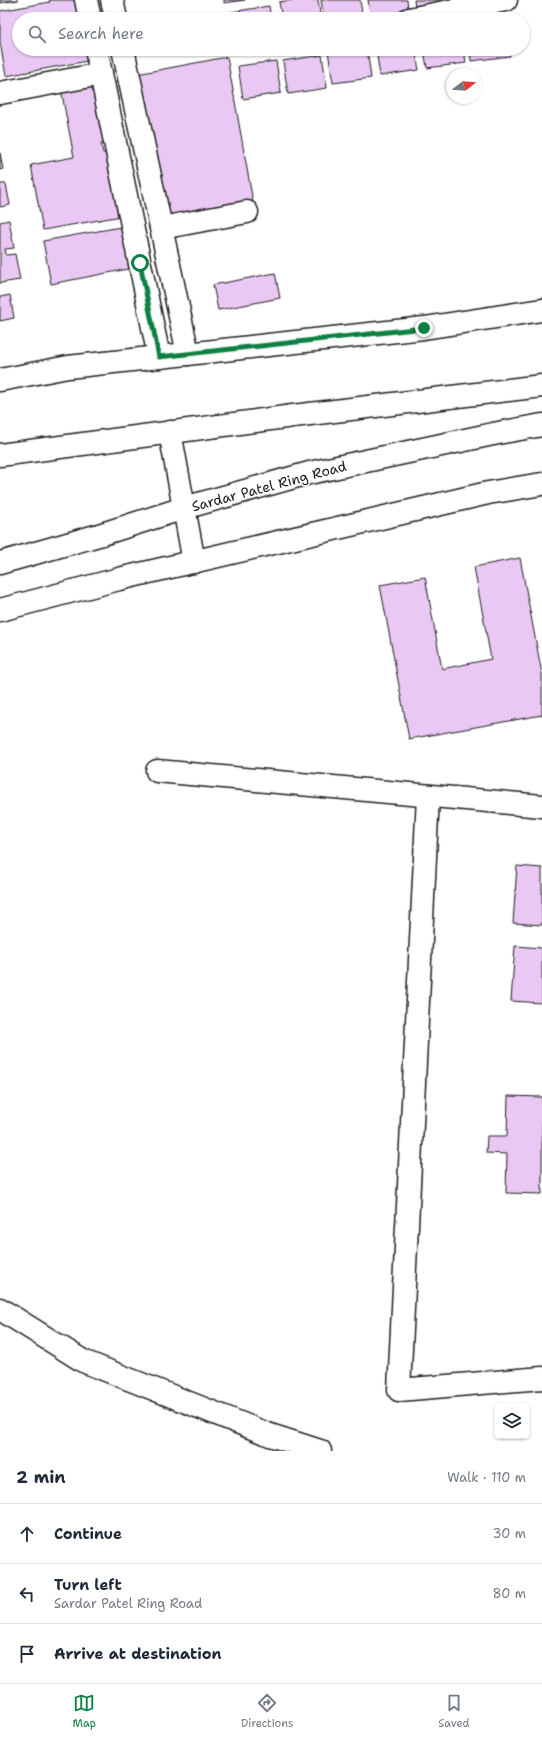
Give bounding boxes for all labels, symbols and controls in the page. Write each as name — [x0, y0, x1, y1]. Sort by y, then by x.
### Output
search box — [12, 12, 530, 56]
icon: search — [26, 23, 48, 45]
text: Search here — [58, 24, 144, 44]
north arrow — [446, 68, 482, 104]
route start — [131, 254, 149, 272]
route end — [415, 319, 433, 337]
street label: Sardar Patel Ring Road — [190, 457, 349, 515]
map controls — [494, 1403, 530, 1439]
button: layers — [494, 1403, 530, 1439]
text: 2 min — [16, 1466, 66, 1488]
text: Walk · 110 m — [447, 1469, 526, 1486]
icon: ahead — [16, 1523, 38, 1545]
text: Continue — [54, 1524, 122, 1544]
text: 30 m — [492, 1525, 526, 1542]
text: Turn left — [54, 1575, 122, 1595]
icon: left — [16, 1583, 38, 1605]
text: 80 m — [492, 1585, 526, 1602]
text: Sardar Patel Ring Road — [54, 1595, 202, 1612]
icon: arrive — [16, 1643, 38, 1665]
text: Arrive at destination — [54, 1644, 222, 1664]
tab: Map — [72, 1692, 96, 1731]
tab: Directions — [241, 1692, 293, 1731]
tab: Saved — [438, 1692, 470, 1731]

